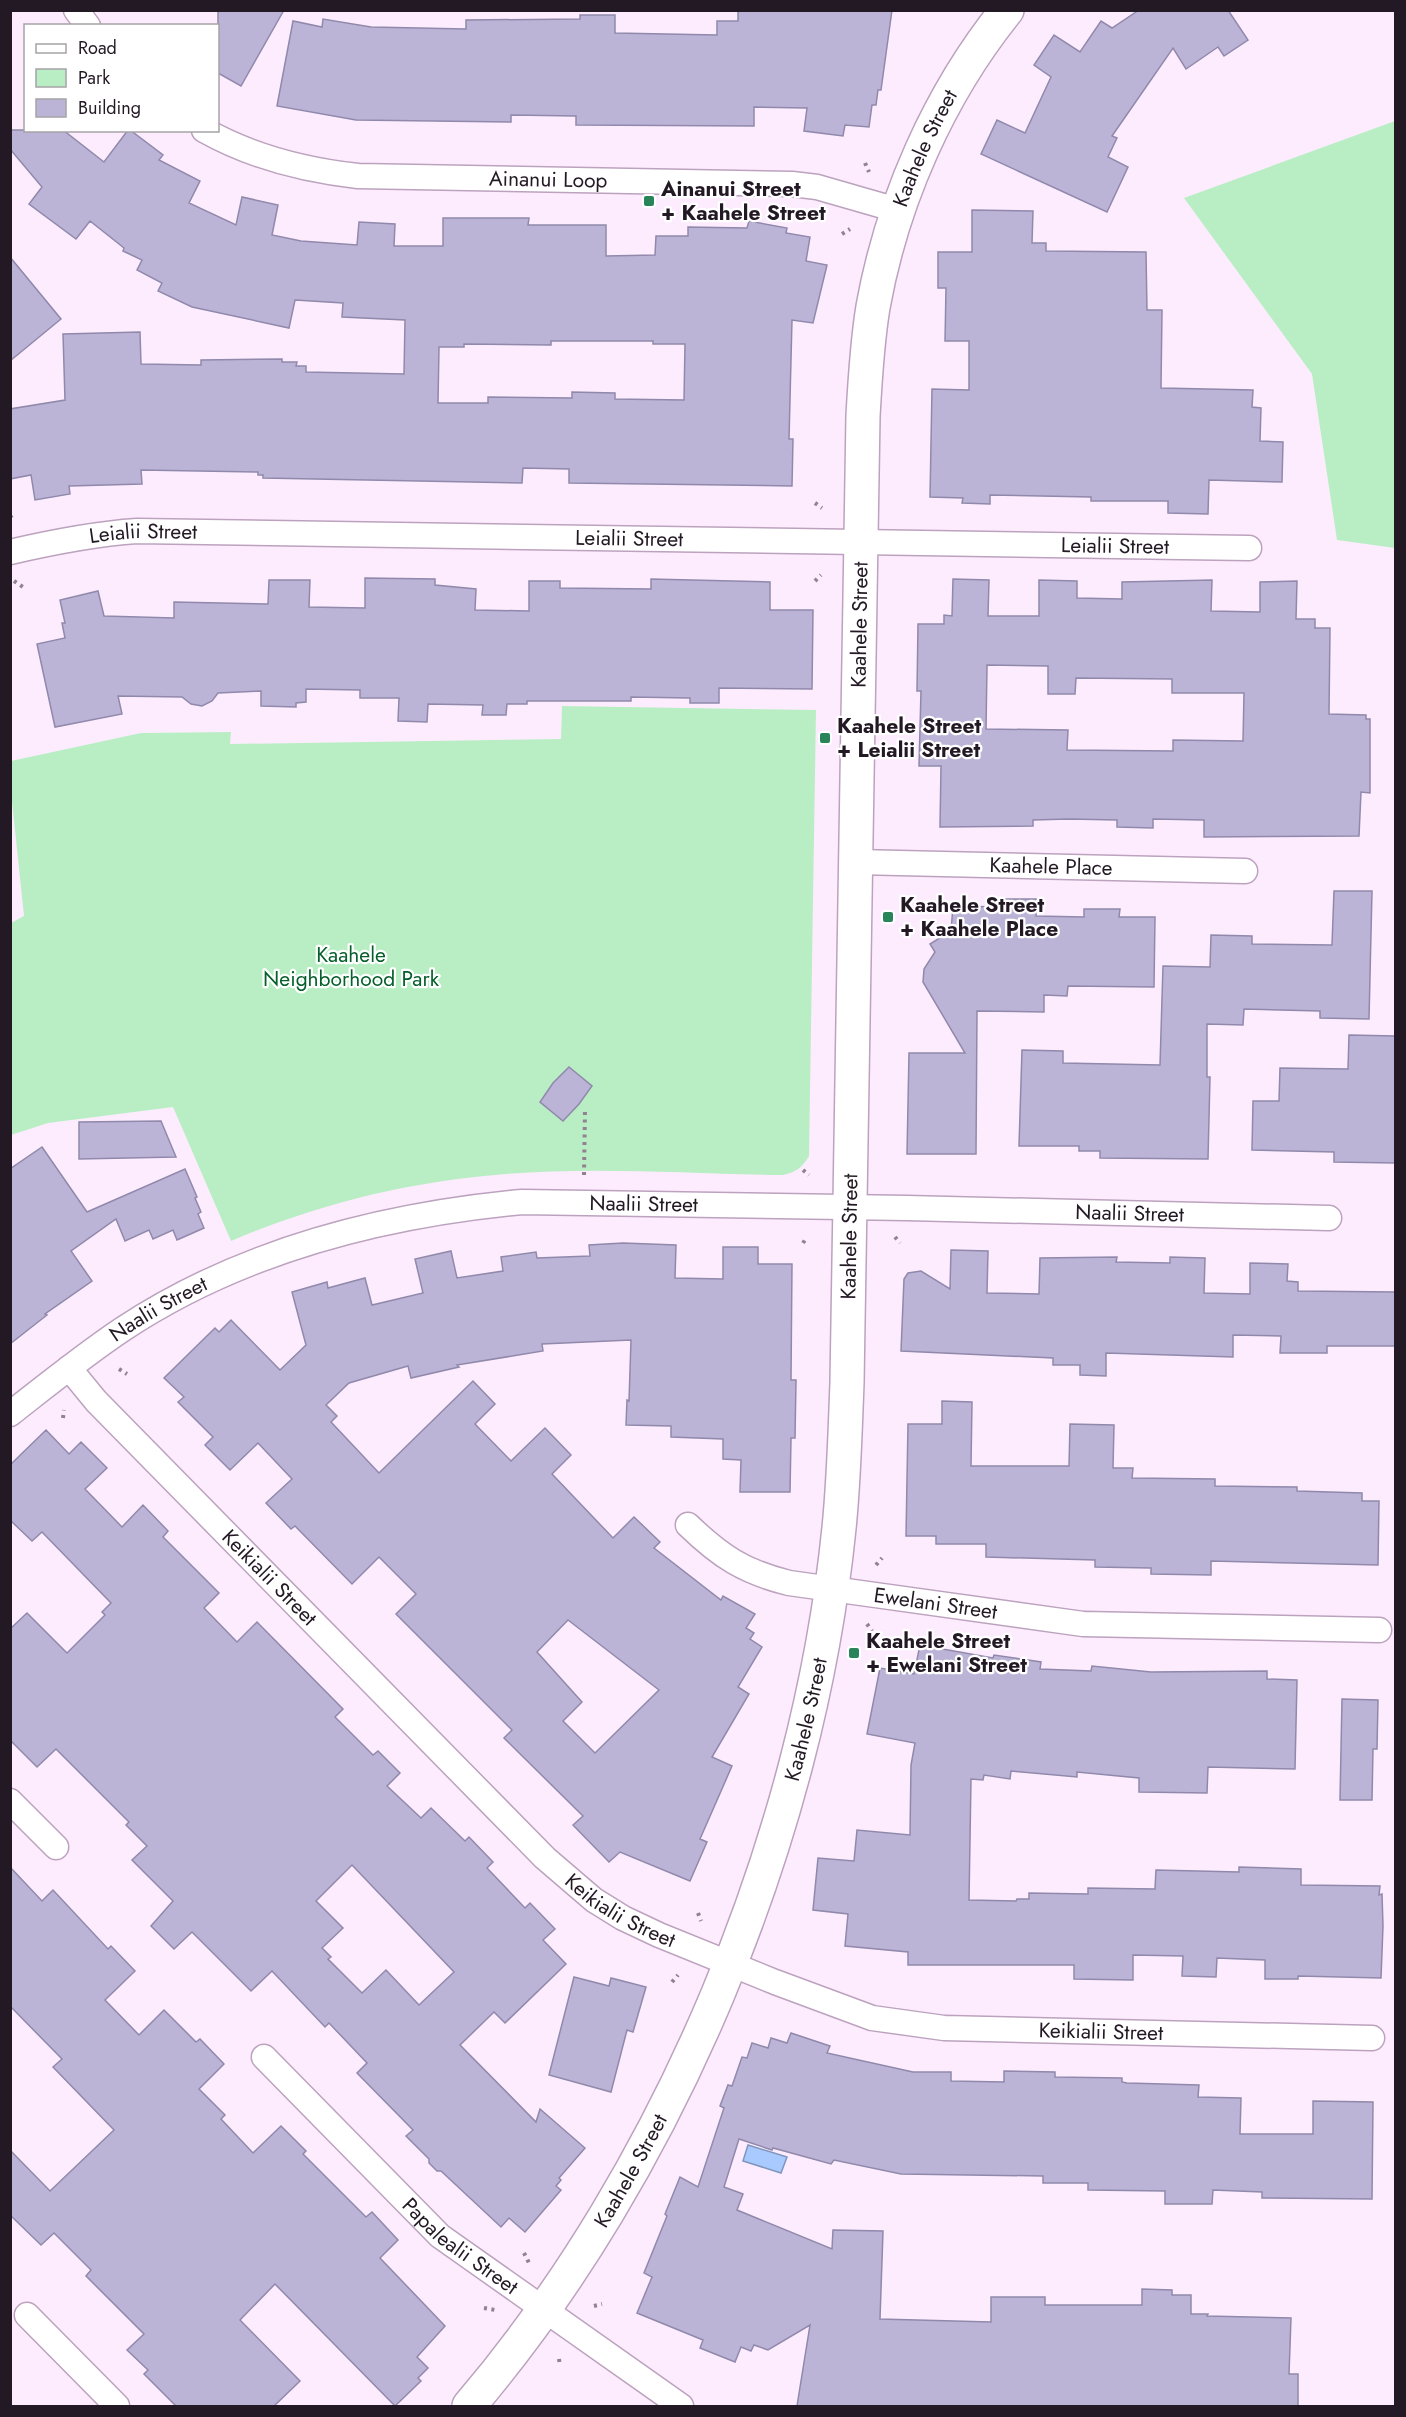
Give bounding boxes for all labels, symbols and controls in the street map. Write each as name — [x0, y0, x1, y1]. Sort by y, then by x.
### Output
legend — [24, 24, 219, 132]
text: Road — [78, 35, 117, 61]
text: Park — [78, 65, 110, 91]
street label: Kaahele Street — [885, 84, 965, 211]
text: Building — [78, 95, 141, 121]
street label: Ainanui Loop — [489, 163, 608, 196]
place label: Ainanui Street + Kaahele Street — [660, 174, 826, 228]
marker: Ainanui Street + Kaahele Street — [642, 194, 656, 208]
street label: Leialii Street — [87, 516, 197, 551]
street label: Leialii Street — [575, 523, 683, 554]
street label: Leialii Street — [1061, 530, 1169, 562]
street label: Kaahele Street — [844, 561, 876, 688]
place label: Kaahele Street + Leialii Street — [837, 711, 981, 765]
marker: Kaahele Street + Leialii Street — [818, 731, 832, 745]
street label: Kaahele Place — [989, 850, 1113, 883]
place label: Kaahele Street + Kaahele Place — [900, 890, 1058, 944]
marker: Kaahele Street + Kaahele Place — [881, 910, 895, 924]
park label: Kaahele Neighborhood Park — [263, 940, 440, 994]
street label: Kaahele Street — [833, 1173, 865, 1300]
street label: Naalii Street — [589, 1188, 698, 1220]
street label: Naalii Street — [1075, 1197, 1184, 1230]
street label: Naalii Street — [103, 1269, 212, 1349]
street label: Keikialii Street — [215, 1522, 324, 1632]
street label: Ewelani Street — [872, 1580, 999, 1627]
place label: Kaahele Street + Ewelani Street — [866, 1626, 1027, 1680]
marker: Kaahele Street + Ewelani Street — [847, 1646, 861, 1660]
street label: Kaahele Street — [777, 1655, 835, 1785]
street label: Keikialii Street — [558, 1866, 680, 1955]
street label: Keikialii Street — [1038, 2015, 1164, 2048]
street label: Kaahele Street — [587, 2109, 675, 2233]
street label: Papalealii Street — [395, 2191, 524, 2302]

